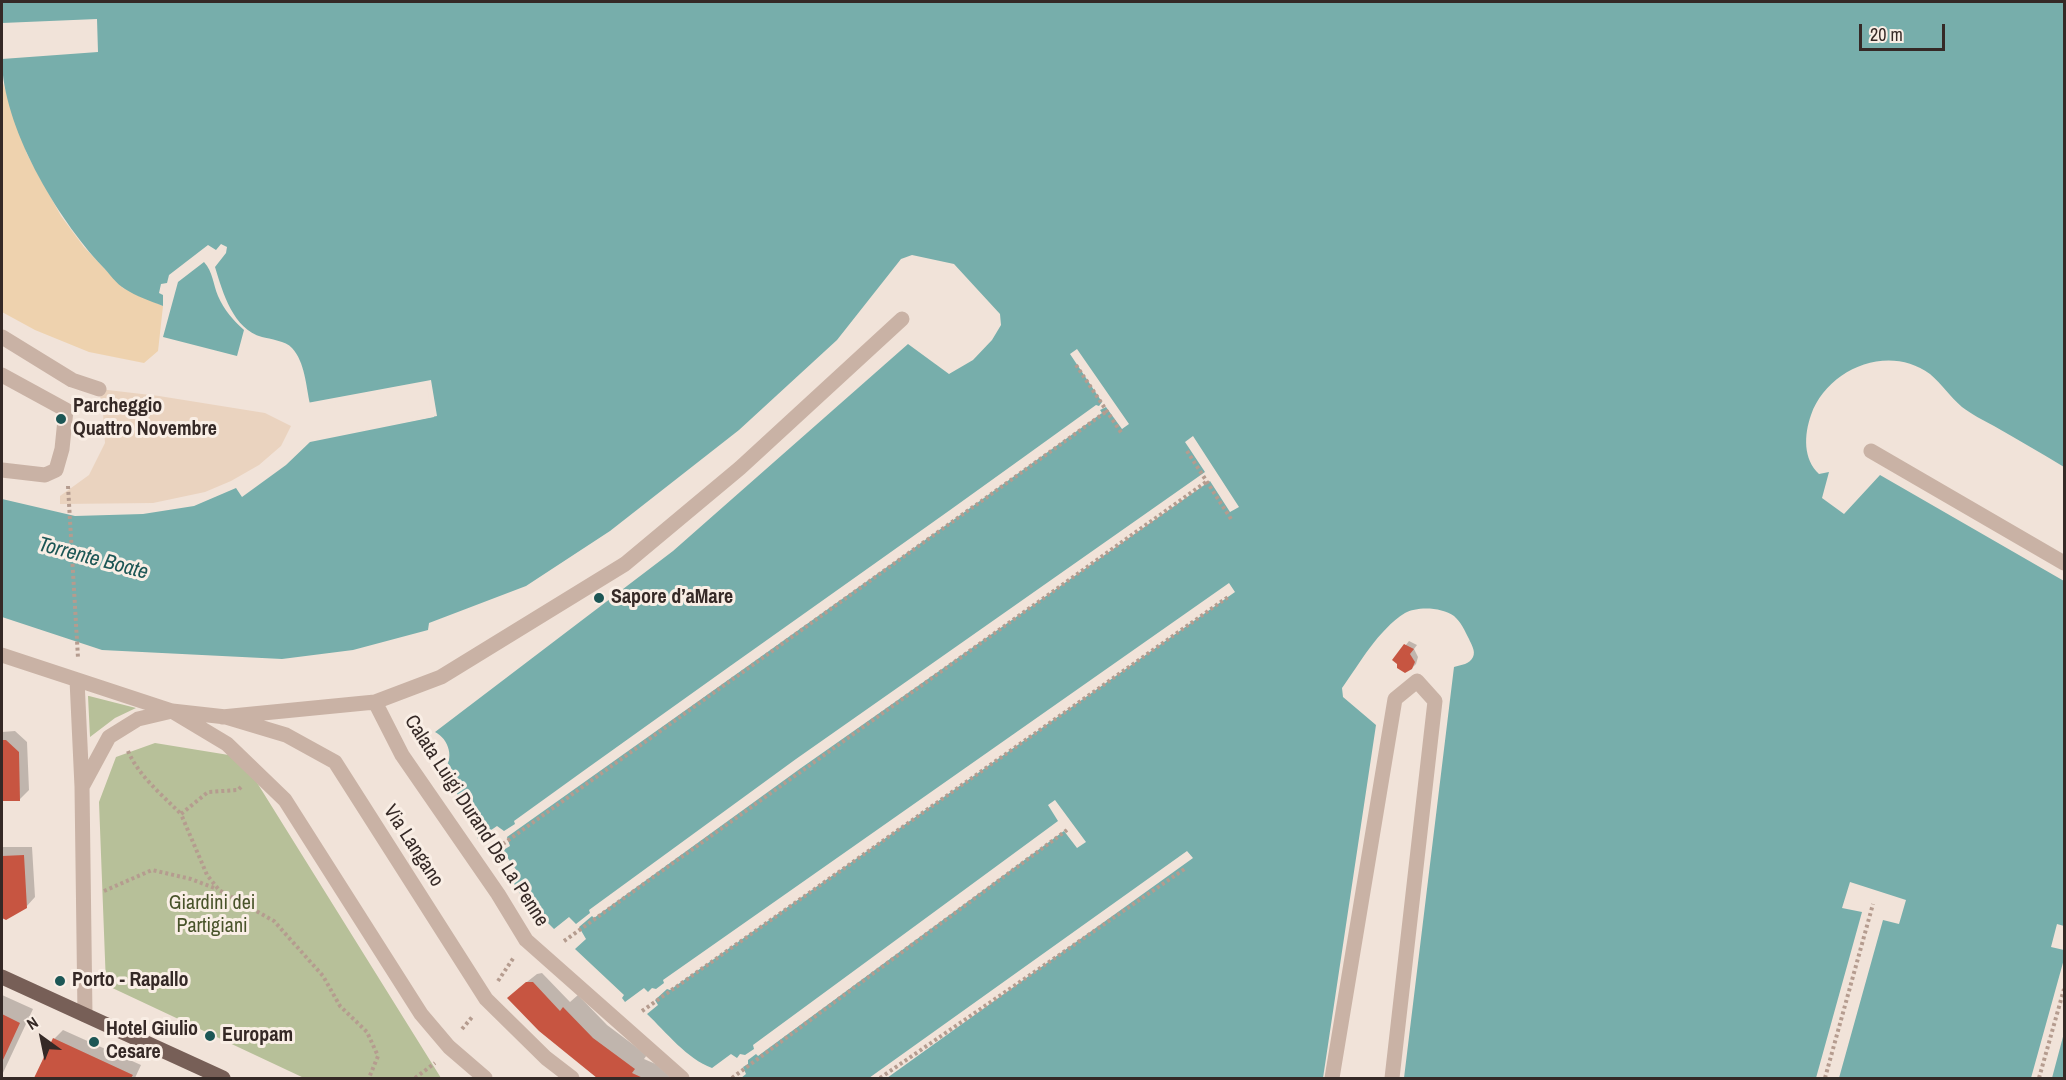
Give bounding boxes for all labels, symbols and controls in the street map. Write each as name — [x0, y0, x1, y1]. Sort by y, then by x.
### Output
scale bar — [1862, 12, 1948, 50]
text: 20 m — [1870, 22, 1903, 47]
place label: Parcheggio Quattro Novembre — [73, 395, 217, 442]
marker: Parcheggio Quattro Novembre — [54, 412, 68, 426]
water label: Torrente Boate — [35, 532, 151, 586]
place label: Sapore d’aMare — [611, 586, 733, 610]
marker: Sapore d’aMare — [592, 591, 606, 605]
street label: Calata Luigi Durand De La Penne — [399, 711, 553, 931]
street label: Via Langano — [378, 801, 448, 891]
park label: Giardini dei Partigiani — [169, 892, 255, 939]
place label: Porto - Rapallo — [72, 969, 189, 993]
marker: Porto - Rapallo — [53, 974, 67, 988]
north arrow — [12, 1008, 72, 1068]
text: N — [22, 1011, 42, 1035]
place label: Hotel Giulio Cesare — [106, 1018, 198, 1065]
place label: Europam — [222, 1024, 293, 1048]
marker: Europam — [203, 1029, 217, 1043]
marker: Hotel Giulio Cesare — [87, 1035, 101, 1049]

